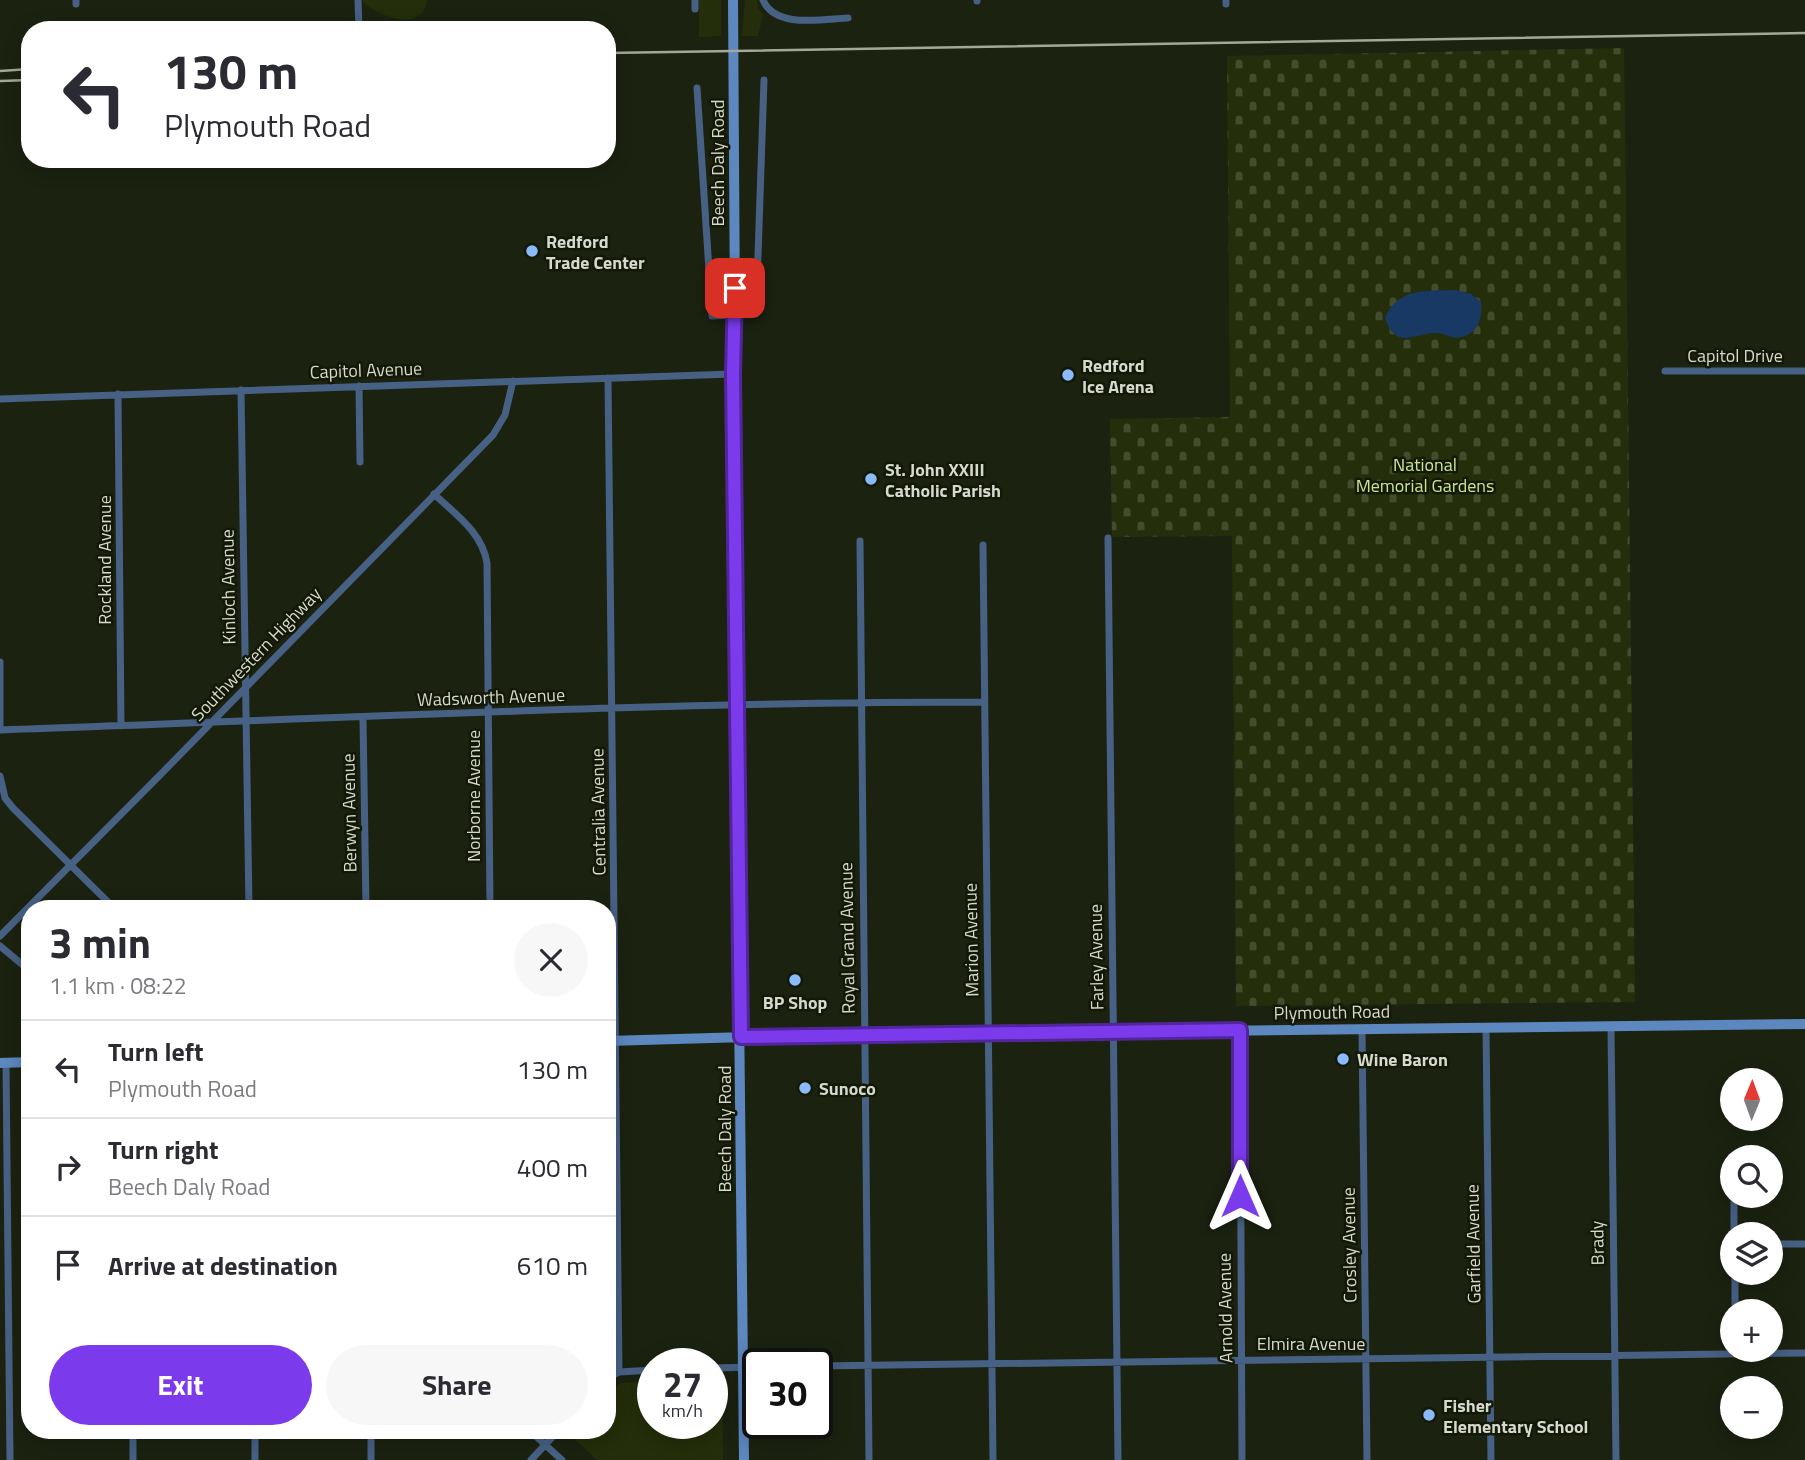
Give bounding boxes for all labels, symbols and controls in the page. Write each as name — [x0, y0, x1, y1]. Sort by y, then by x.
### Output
text: 130 m — [164, 33, 298, 108]
icon: left — [49, 49, 140, 140]
street label: Beech Daly Road — [704, 99, 731, 227]
text: Plymouth Road — [164, 101, 371, 149]
place label: Redford Trade Center — [546, 228, 645, 276]
marker: Redford Trade Center — [524, 243, 540, 259]
pin — [705, 258, 765, 318]
icon: arrive — [716, 269, 754, 307]
street label: Capitol Drive — [1687, 342, 1783, 369]
place label: Redford Ice Arena — [1082, 352, 1154, 400]
street label: Capitol Avenue — [309, 355, 423, 385]
marker: Redford Ice Arena — [1060, 367, 1076, 383]
park label: National Memorial Gardens — [1356, 451, 1494, 499]
place label: St. John XXIII Catholic Parish — [885, 456, 1001, 504]
marker: St. John XXIII Catholic Parish — [863, 471, 879, 487]
street label: Rockland Avenue — [91, 495, 118, 625]
street label: Kinloch Avenue — [213, 529, 243, 645]
street label: Southwestern Highway — [185, 581, 327, 727]
street label: Wadsworth Avenue — [417, 681, 565, 713]
street label: Norborne Avenue — [460, 730, 487, 862]
street label: Centralia Avenue — [583, 748, 613, 876]
street label: Berwyn Avenue — [334, 753, 364, 873]
street label: Royal Grand Avenue — [832, 862, 862, 1014]
street label: Marion Avenue — [957, 883, 985, 997]
street label: Farley Avenue — [1082, 904, 1110, 1010]
text: 3 min — [49, 910, 151, 974]
button: close — [514, 923, 588, 997]
text: 1.1 km · 08:22 — [49, 968, 187, 1003]
marker: BP Shop — [787, 972, 803, 988]
place label: BP Shop — [763, 989, 828, 1016]
street label: Plymouth Road — [1273, 997, 1391, 1027]
text: Turn left — [108, 1032, 203, 1071]
place label: Wine Baron — [1357, 1046, 1448, 1073]
icon: left — [49, 1050, 87, 1088]
text: 130 m — [517, 1050, 588, 1089]
marker: Wine Baron — [1335, 1051, 1351, 1067]
street label: Beech Daly Road — [711, 1065, 738, 1193]
north arrow — [1720, 1068, 1783, 1130]
map controls — [1720, 1068, 1783, 1439]
text: Plymouth Road — [108, 1071, 257, 1106]
place label: Sunoco — [819, 1075, 876, 1102]
marker: Sunoco — [797, 1080, 813, 1096]
text: Turn right — [108, 1130, 219, 1169]
button: search — [1720, 1145, 1783, 1208]
icon: right — [49, 1148, 87, 1186]
text: 400 m — [517, 1148, 588, 1187]
position arrow — [1203, 1159, 1277, 1233]
text: Beech Daly Road — [108, 1169, 270, 1204]
street label: Garfield Avenue — [1458, 1184, 1488, 1304]
street label: Crosley Avenue — [1334, 1187, 1364, 1303]
street label: Brady — [1583, 1220, 1611, 1266]
button: layers — [1720, 1222, 1783, 1285]
icon: arrive — [49, 1246, 87, 1284]
text: Arrive at destination — [108, 1246, 338, 1285]
text: 610 m — [517, 1246, 588, 1285]
street label: Arnold Avenue — [1211, 1253, 1239, 1363]
button: + — [1720, 1299, 1783, 1362]
street label: Elmira Avenue — [1257, 1330, 1365, 1357]
button: Exit — [49, 1345, 312, 1425]
button: Share — [326, 1345, 588, 1425]
speed limit sign: 30 — [742, 1348, 833, 1439]
text: 27 — [663, 1357, 702, 1411]
button: − — [1720, 1376, 1783, 1439]
place label: Fisher Elementary School — [1443, 1392, 1588, 1440]
text: km/h — [662, 1397, 703, 1424]
marker: Fisher Elementary School — [1421, 1407, 1437, 1423]

